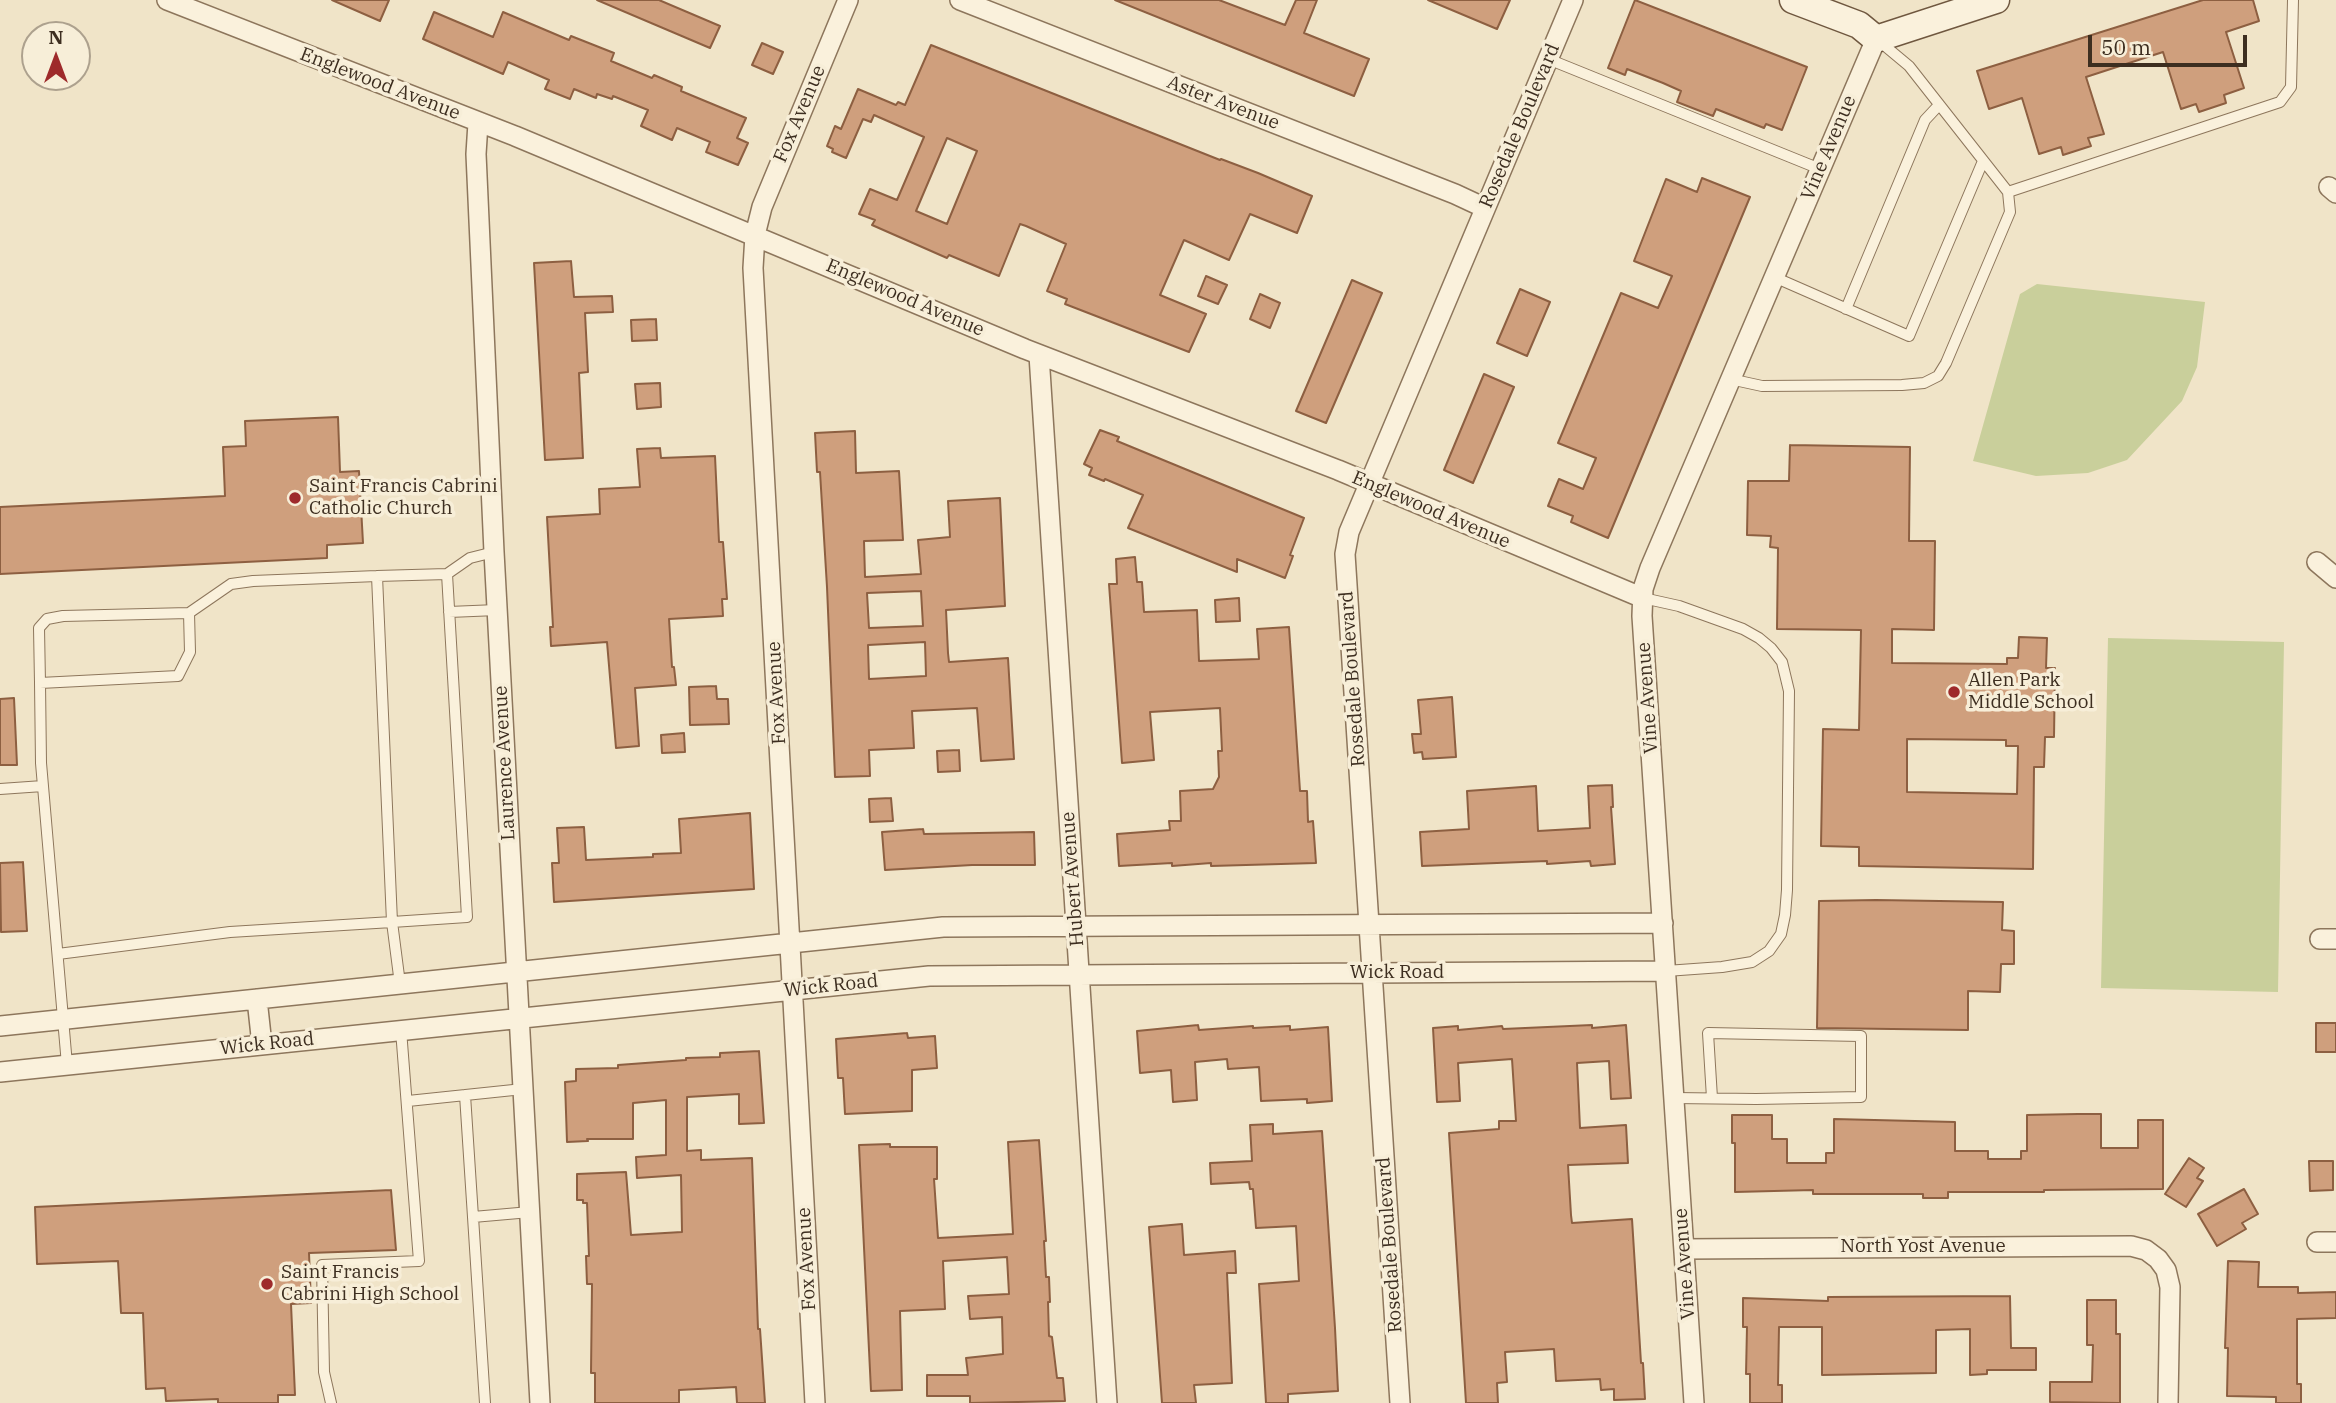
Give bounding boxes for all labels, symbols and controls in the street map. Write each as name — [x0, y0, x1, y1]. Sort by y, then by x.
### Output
north arrow — [21, 21, 91, 91]
scale bar — [2091, 21, 2250, 65]
text: N — [48, 25, 64, 49]
text: 50 m — [2101, 33, 2151, 61]
street label: Rosedale Boulevard — [1475, 40, 1565, 212]
street label: Englewood Avenue — [297, 43, 463, 125]
street label: Fox Avenue — [769, 62, 831, 166]
street label: Aster Avenue — [1164, 71, 1282, 135]
street label: Vine Avenue — [1797, 92, 1861, 204]
street label: Englewood Avenue — [822, 254, 988, 342]
street label: Englewood Avenue — [1348, 466, 1514, 554]
place label: Saint Francis Cabrini Catholic Church — [309, 476, 498, 520]
marker: Saint Francis Cabrini Catholic Church — [287, 490, 303, 506]
street label: Rosedale Boulevard — [1335, 590, 1371, 768]
street label: Fox Avenue — [763, 641, 791, 745]
street label: Vine Avenue — [1633, 641, 1663, 755]
place label: Allen Park Middle School — [1968, 670, 2094, 714]
marker: Allen Park Middle School — [1946, 684, 1962, 700]
street label: Laurence Avenue — [490, 685, 520, 841]
street label: Hubert Avenue — [1057, 811, 1089, 947]
street label: Wick Road — [1350, 962, 1444, 984]
street label: Wick Road — [783, 970, 879, 1002]
street label: Wick Road — [219, 1028, 315, 1060]
street label: Rosedale Boulevard — [1372, 1156, 1408, 1334]
street label: Fox Avenue — [793, 1207, 821, 1311]
street label: Vine Avenue — [1670, 1207, 1700, 1321]
street label: North Yost Avenue — [1840, 1236, 2006, 1258]
place label: Saint Francis Cabrini High School — [281, 1262, 459, 1306]
marker: Saint Francis Cabrini High School — [259, 1276, 275, 1292]

